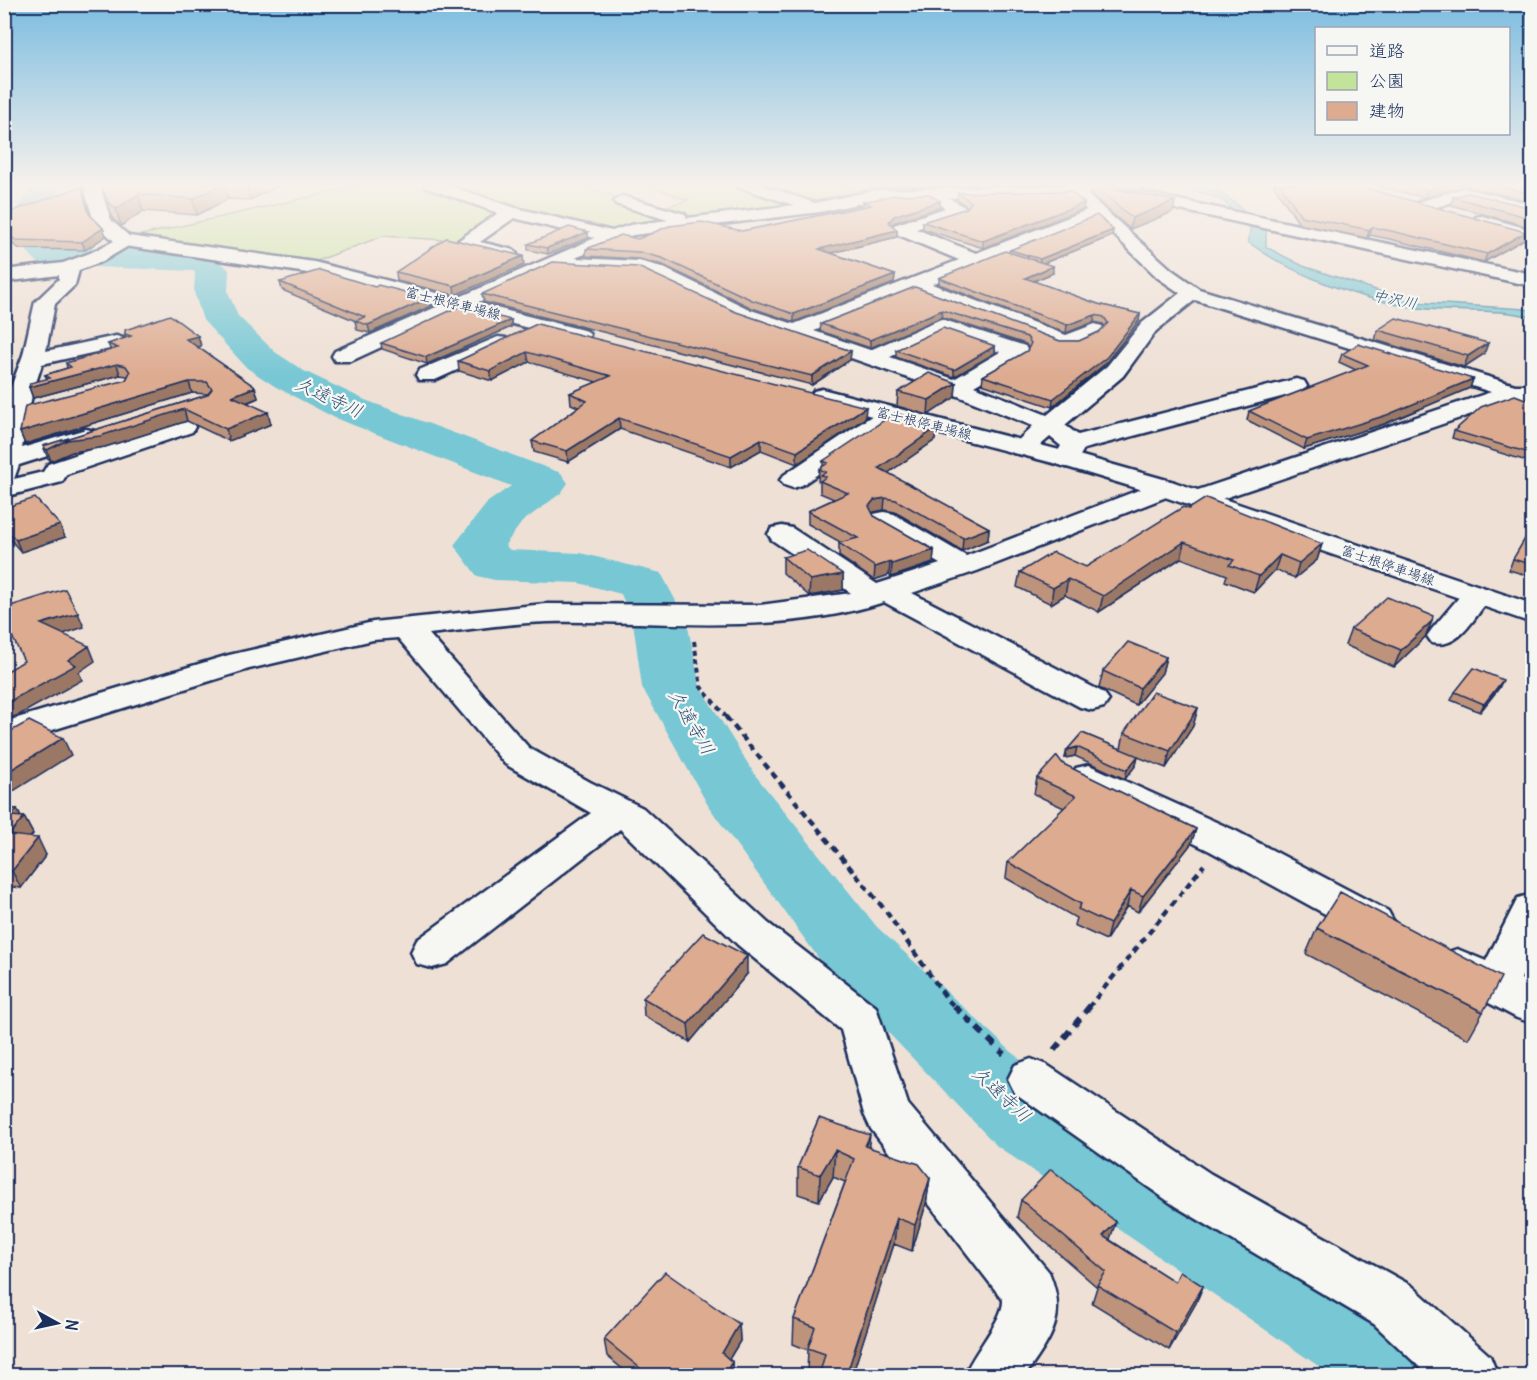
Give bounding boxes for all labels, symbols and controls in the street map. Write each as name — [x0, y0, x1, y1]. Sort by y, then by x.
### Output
legend — [1315, 27, 1510, 135]
text: 道路 — [1369, 39, 1405, 62]
text: 公園 — [1369, 69, 1405, 92]
text: 建物 — [1369, 99, 1405, 122]
street label: 富士根停車場線 — [403, 282, 503, 324]
water label: 中沢川 — [1371, 285, 1419, 313]
water label: 久遠寺川 — [292, 371, 366, 423]
street label: 富士根停車場線 — [874, 402, 974, 444]
street label: 富士根停車場線 — [1339, 541, 1437, 589]
water label: 久遠寺川 — [664, 685, 720, 759]
water label: 久遠寺川 — [968, 1061, 1036, 1127]
north arrow — [27, 1293, 87, 1353]
text: N — [61, 1318, 83, 1332]

